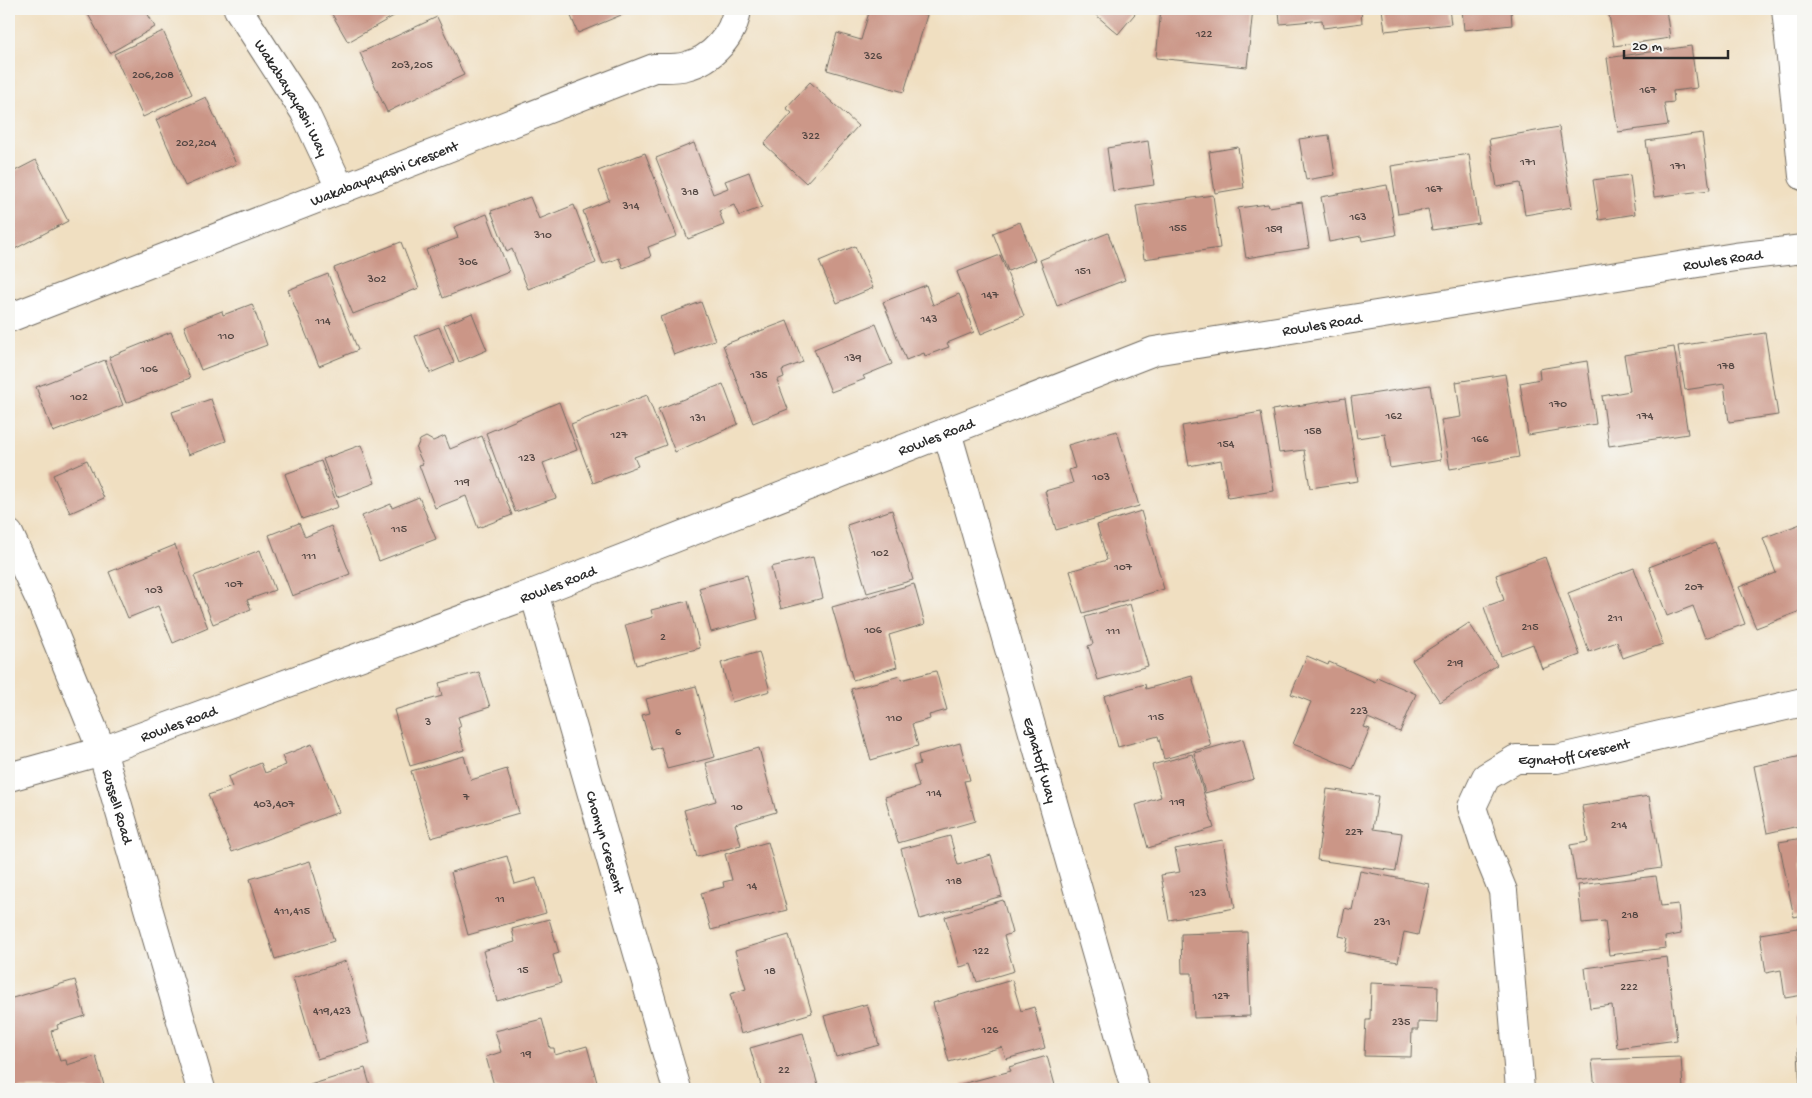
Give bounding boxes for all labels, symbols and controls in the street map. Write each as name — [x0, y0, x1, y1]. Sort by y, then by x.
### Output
house number: 122 — [1195, 28, 1212, 42]
scale bar — [1624, 28, 1728, 60]
street label: Wakabayayashi Way — [249, 37, 331, 160]
text: 20 m — [1632, 38, 1662, 56]
house number: 326 — [863, 50, 883, 64]
house number: 203,205 — [391, 59, 433, 73]
house number: 206,208 — [132, 69, 174, 83]
house number: 167 — [1638, 84, 1657, 98]
house number: 322 — [801, 130, 820, 144]
house number: 202,204 — [176, 137, 217, 151]
street label: Wakabayayashi Crescent — [308, 137, 463, 211]
house number: 171 — [1519, 156, 1536, 170]
house number: 171 — [1669, 160, 1686, 174]
house number: 167 — [1424, 183, 1443, 197]
house number: 318 — [680, 186, 699, 200]
house number: 314 — [622, 200, 640, 214]
house number: 163 — [1348, 211, 1367, 225]
house number: 155 — [1168, 222, 1187, 236]
house number: 159 — [1264, 223, 1283, 237]
house number: 310 — [533, 229, 552, 243]
street label: Rowles Road — [1682, 247, 1765, 276]
house number: 306 — [457, 256, 478, 270]
house number: 151 — [1074, 265, 1091, 279]
house number: 302 — [367, 273, 387, 287]
house number: 147 — [981, 289, 999, 303]
street label: Rowles Road — [1281, 310, 1364, 341]
house number: 143 — [920, 313, 937, 327]
house number: 114 — [314, 315, 331, 329]
house number: 110 — [217, 330, 234, 344]
house number: 139 — [843, 352, 862, 366]
house number: 178 — [1716, 360, 1735, 374]
house number: 106 — [139, 363, 159, 377]
house number: 135 — [749, 369, 768, 383]
house number: 102 — [69, 391, 88, 405]
house number: 170 — [1548, 398, 1567, 412]
house number: 162 — [1385, 410, 1403, 424]
house number: 174 — [1636, 410, 1654, 424]
house number: 131 — [689, 412, 706, 426]
street label: Rowles Road — [896, 415, 978, 461]
house number: 158 — [1303, 425, 1322, 439]
house number: 127 — [610, 429, 628, 443]
house number: 166 — [1470, 433, 1489, 447]
house number: 154 — [1217, 438, 1235, 452]
house number: 123 — [518, 452, 535, 466]
house number: 103 — [1091, 471, 1110, 485]
house number: 119 — [453, 476, 470, 490]
house number: 115 — [390, 523, 407, 537]
house number: 102 — [870, 547, 889, 561]
house number: 111 — [301, 550, 316, 564]
house number: 107 — [1113, 561, 1133, 575]
street label: Rowles Road — [518, 562, 600, 608]
house number: 107 — [224, 578, 244, 592]
house number: 207 — [1685, 581, 1704, 595]
house number: 103 — [144, 584, 163, 598]
house number: 211 — [1607, 612, 1623, 626]
house number: 215 — [1521, 621, 1539, 635]
house number: 106 — [863, 624, 883, 638]
house number: 111 — [1105, 625, 1120, 639]
house number: 2 — [660, 631, 666, 645]
house number: 219 — [1447, 657, 1463, 671]
street label: Rowles Road — [138, 702, 221, 747]
house number: 223 — [1350, 705, 1368, 719]
house number: 115 — [1147, 711, 1164, 725]
house number: 110 — [885, 712, 902, 726]
street label: Egnatoff Way — [1018, 715, 1060, 806]
house number: 3 — [424, 716, 431, 730]
house number: 6 — [675, 726, 682, 740]
street label: Egnatoff Crescent — [1518, 735, 1633, 770]
street label: Russell Road — [97, 768, 136, 848]
house number: 114 — [925, 787, 942, 801]
street label: Chomyn Crescent — [581, 789, 628, 897]
house number: 7 — [462, 791, 470, 805]
house number: 119 — [1168, 796, 1185, 810]
house number: 403,407 — [253, 798, 295, 812]
house number: 10 — [730, 801, 743, 815]
house number: 214 — [1611, 819, 1628, 833]
house number: 227 — [1345, 826, 1364, 840]
house number: 118 — [945, 875, 963, 889]
house number: 14 — [746, 880, 758, 894]
house number: 123 — [1189, 887, 1206, 901]
house number: 11 — [494, 893, 505, 907]
house number: 411,415 — [274, 905, 310, 919]
house number: 218 — [1621, 909, 1639, 923]
house number: 231 — [1374, 916, 1391, 930]
house number: 122 — [972, 945, 989, 959]
house number: 15 — [516, 964, 529, 978]
house number: 18 — [763, 965, 776, 979]
house number: 222 — [1620, 981, 1638, 995]
house number: 127 — [1212, 990, 1230, 1004]
house number: 419,423 — [313, 1005, 351, 1019]
house number: 235 — [1392, 1016, 1410, 1030]
house number: 126 — [981, 1024, 999, 1038]
house number: 19 — [520, 1048, 531, 1062]
house number: 22 — [778, 1064, 790, 1078]

